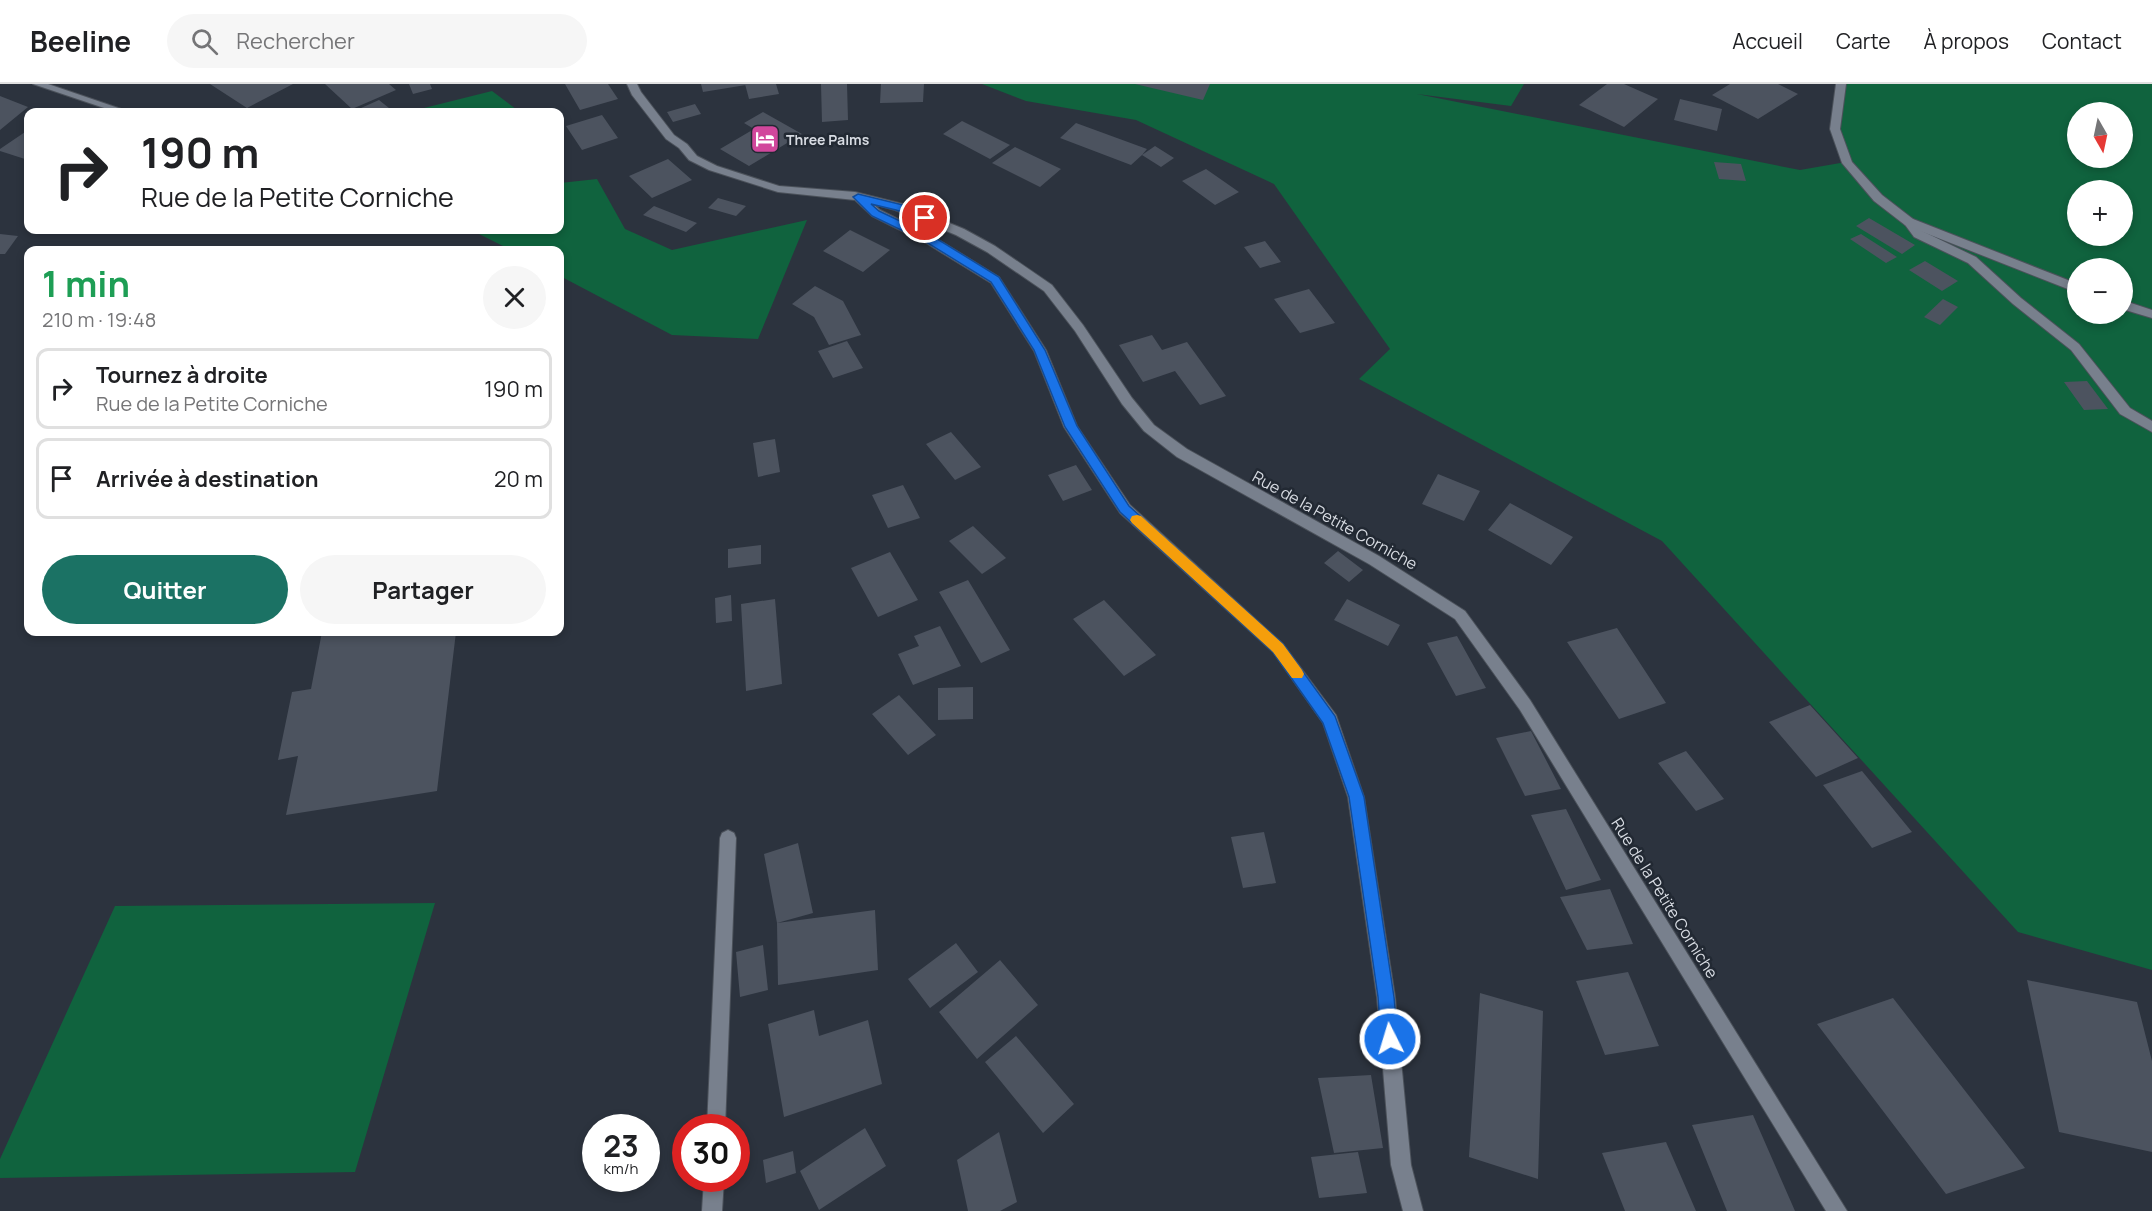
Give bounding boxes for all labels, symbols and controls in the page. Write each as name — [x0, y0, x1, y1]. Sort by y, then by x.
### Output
search box — [167, 14, 587, 68]
text: Beeline — [30, 22, 131, 60]
icon: search — [188, 25, 221, 58]
text: Rechercher — [236, 26, 355, 56]
text: Accueil — [1732, 27, 1803, 55]
text: Carte — [1836, 27, 1890, 55]
text: À propos — [1923, 27, 2009, 55]
text: Contact — [2042, 27, 2122, 55]
north arrow — [2067, 102, 2133, 168]
map controls — [2067, 102, 2133, 324]
text: 190 m — [141, 123, 259, 181]
hotel icon: Three Palms — [749, 123, 781, 155]
place label: Three Palms — [786, 130, 870, 149]
icon: right — [42, 132, 120, 210]
text: Rue de la Petite Corniche — [141, 178, 454, 215]
button: + — [2067, 180, 2133, 246]
pin — [899, 192, 950, 243]
icon: arrive — [908, 201, 941, 234]
button: − — [2067, 258, 2133, 324]
text: 1 min — [42, 259, 130, 308]
button: close — [483, 266, 546, 329]
text: 210 m · 19:48 — [42, 306, 156, 333]
text: Tournez à droite — [96, 360, 268, 390]
icon: right — [45, 372, 78, 405]
text: 190 m — [484, 374, 543, 404]
text: Rue de la Petite Corniche — [96, 390, 328, 417]
icon: arrive — [45, 462, 78, 495]
text: Arrivée à destination — [96, 464, 319, 494]
text: 20 m — [494, 464, 543, 494]
street label: Rue de la Petite Corniche — [1249, 465, 1421, 575]
button: Quitter — [42, 555, 288, 624]
button: Partager — [300, 555, 546, 624]
street label: Rue de la Petite Corniche — [1607, 814, 1723, 982]
position arrow — [1358, 1007, 1422, 1071]
speed limit sign: 30 — [672, 1114, 750, 1192]
text: 23 — [603, 1125, 639, 1166]
text: km/h — [604, 1158, 638, 1179]

